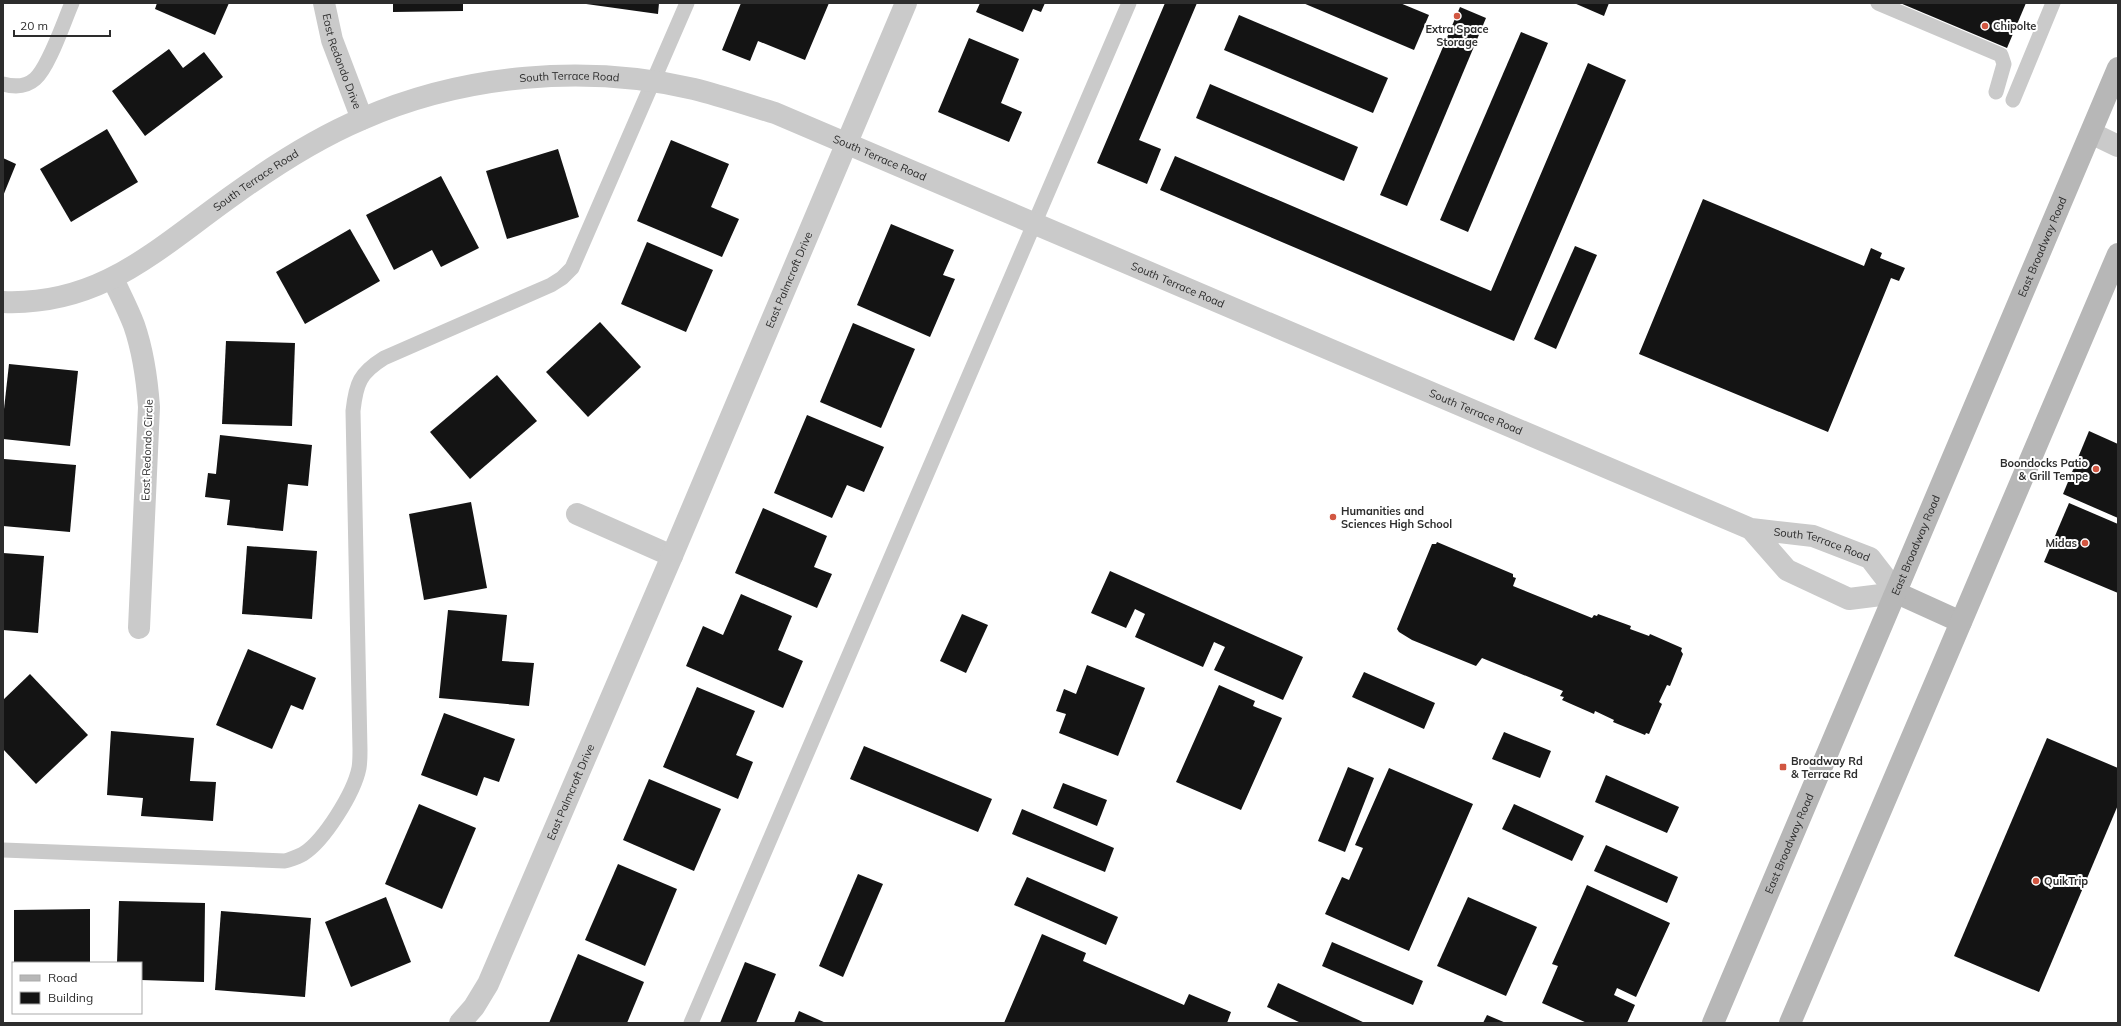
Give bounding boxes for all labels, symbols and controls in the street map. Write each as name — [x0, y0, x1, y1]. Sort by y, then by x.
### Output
marker: Extra Space Storage — [1452, 11, 1462, 21]
scale bar — [14, 12, 110, 38]
street label: East Redondo Drive — [319, 12, 365, 111]
text: 20 m — [20, 18, 48, 33]
place label: Chipolte — [1993, 19, 2036, 33]
marker: Chipolte — [1980, 21, 1990, 31]
place label: Extra Space Storage — [1425, 22, 1489, 49]
street label: South Terrace Road — [519, 69, 620, 85]
street label: South Terrace Road — [831, 132, 929, 184]
street label: South Terrace Road — [210, 146, 301, 214]
street label: East Broadway Road — [2015, 195, 2070, 299]
street label: East Palmcroft Drive — [762, 229, 815, 330]
street label: South Terrace Road — [1129, 259, 1227, 311]
street label: South Terrace Road — [1427, 386, 1525, 438]
street label: East Redondo Circle — [138, 399, 156, 501]
place label: Boondocks Patio & Grill Tempe — [2000, 456, 2088, 483]
marker: Boondocks Patio & Grill Tempe — [2091, 464, 2101, 474]
street label: East Broadway Road — [1888, 493, 1943, 598]
place label: Humanities and Sciences High School — [1341, 504, 1452, 531]
marker: Humanities and Sciences High School — [1328, 512, 1338, 522]
street label: South Terrace Road — [1773, 525, 1872, 564]
place label: Midas — [2045, 536, 2077, 550]
marker: Midas — [2080, 538, 2090, 548]
street label: East Palmcroft Drive — [544, 742, 597, 842]
place label: Broadway Rd & Terrace Rd — [1791, 754, 1863, 781]
marker: Broadway Rd & Terrace Rd — [1778, 762, 1788, 772]
street label: East Broadway Road — [1762, 791, 1817, 896]
place label: QuikTrip — [2044, 874, 2088, 888]
marker: QuikTrip — [2031, 876, 2041, 886]
legend — [12, 962, 142, 1014]
text: Road — [48, 970, 77, 985]
text: Building — [48, 990, 93, 1005]

